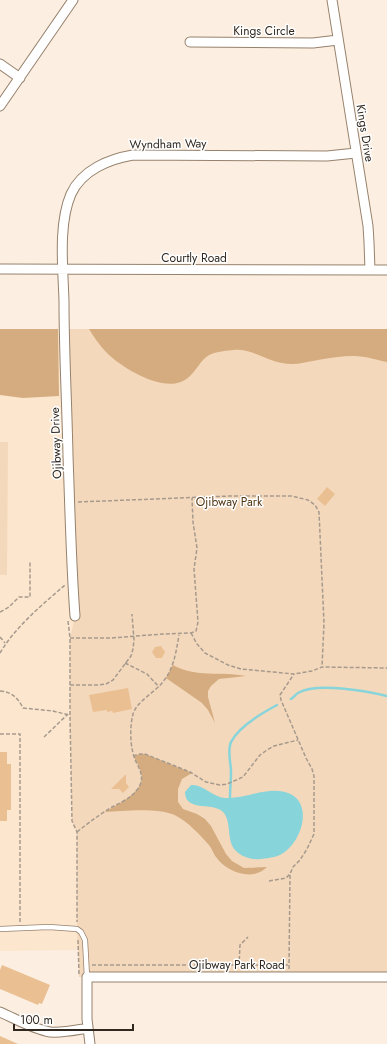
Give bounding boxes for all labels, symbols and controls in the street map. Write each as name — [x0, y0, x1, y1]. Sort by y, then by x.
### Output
street label: Kings Circle — [233, 22, 295, 40]
street label: Kings Drive — [352, 103, 378, 163]
street label: Wyndham Way — [129, 134, 207, 154]
street label: Courtly Road — [161, 249, 227, 267]
street label: Ojibway Drive — [46, 407, 66, 479]
park label: Ojibway Park — [196, 493, 263, 511]
street label: Ojibway Park Road — [189, 956, 285, 974]
scale bar — [14, 1006, 133, 1032]
text: 100 m — [20, 1011, 53, 1029]

